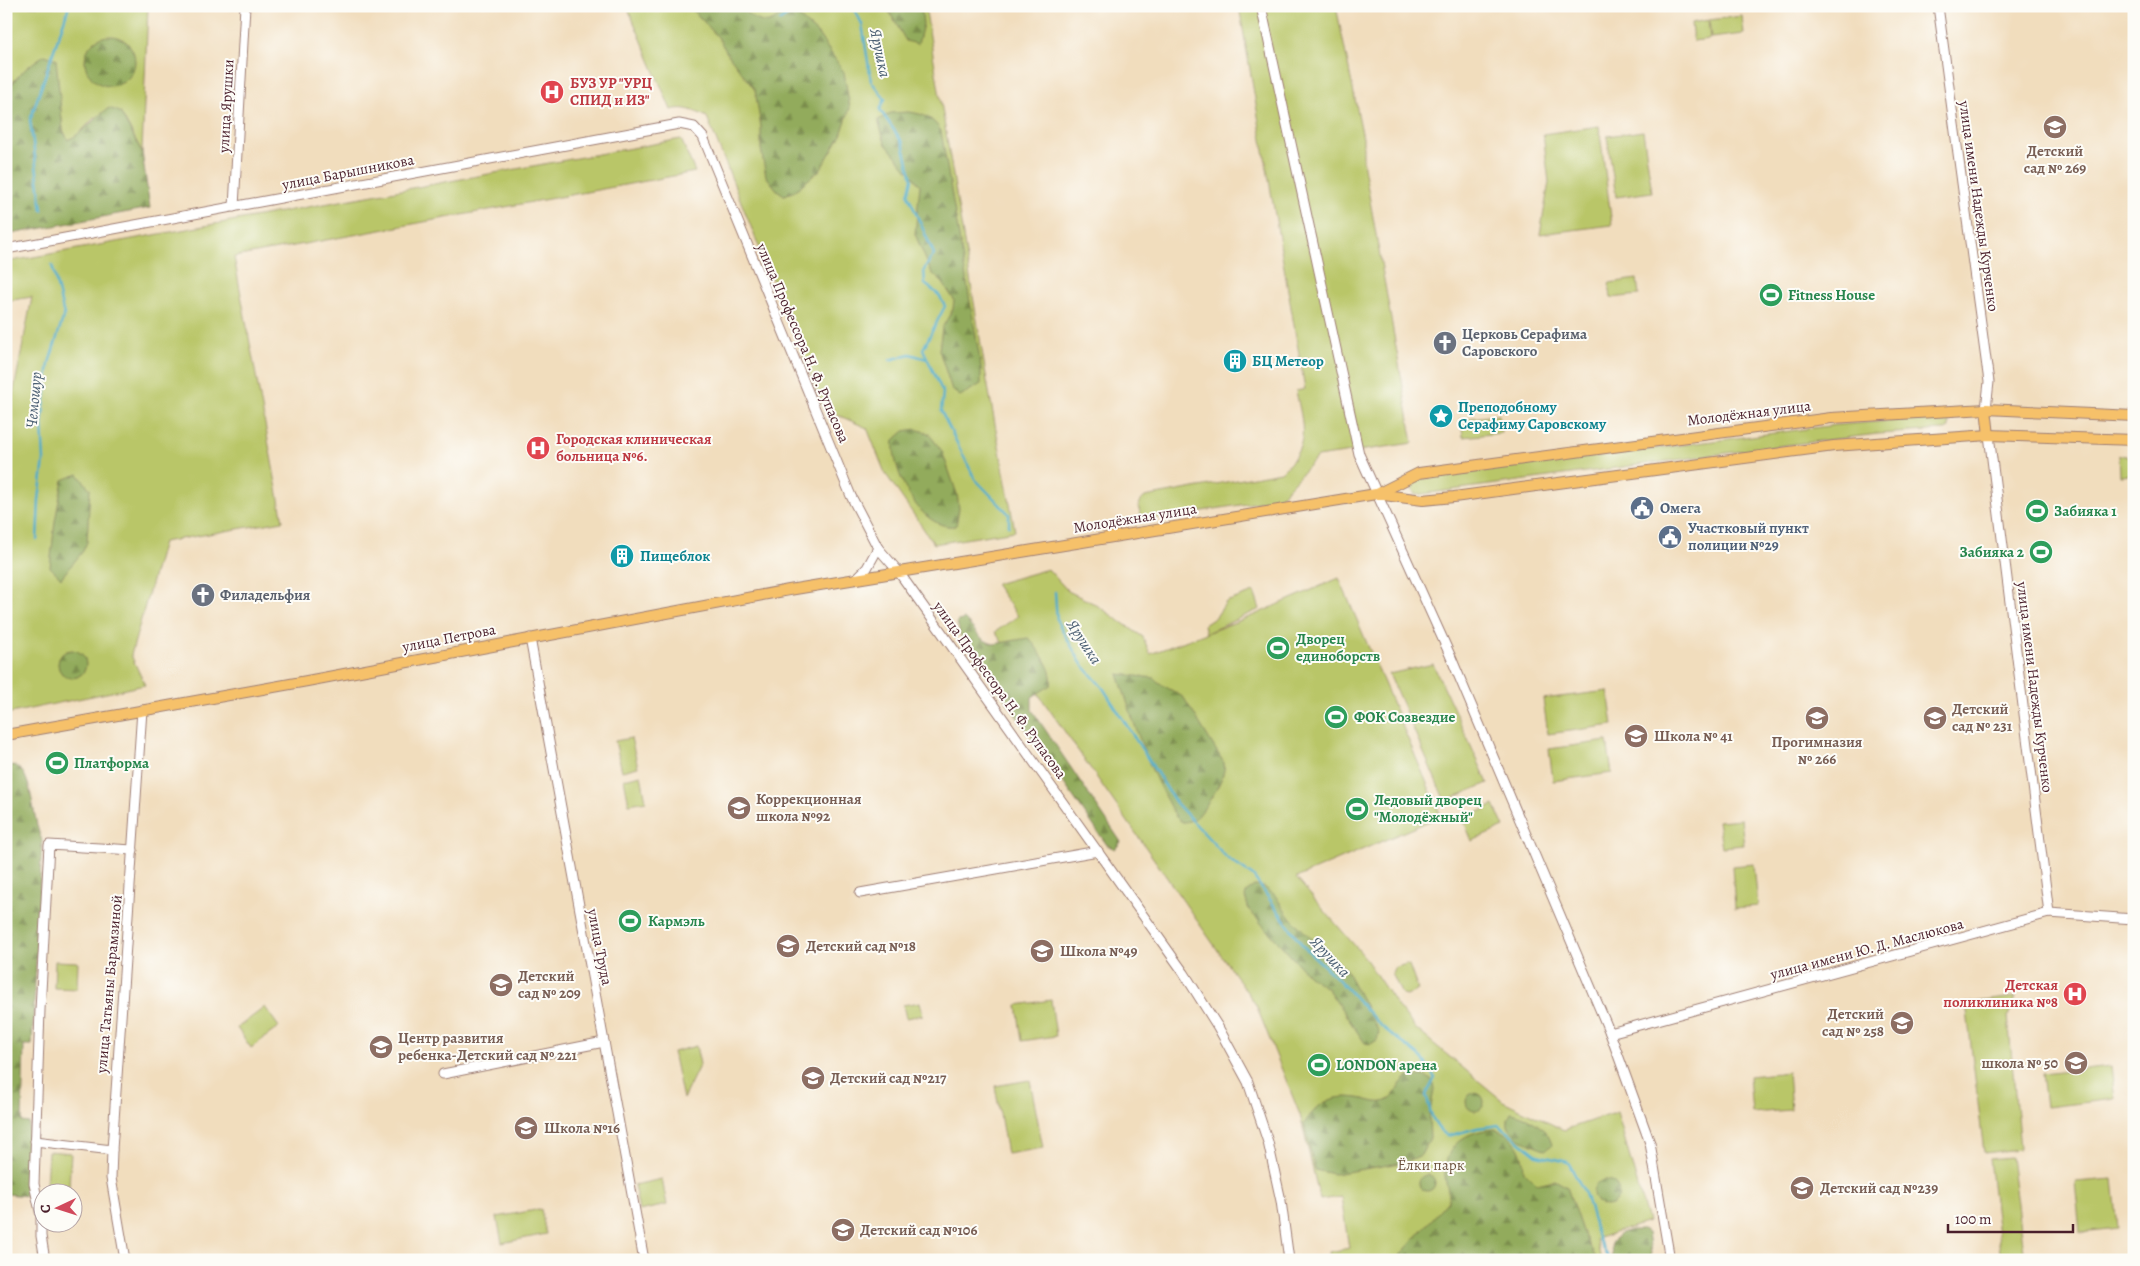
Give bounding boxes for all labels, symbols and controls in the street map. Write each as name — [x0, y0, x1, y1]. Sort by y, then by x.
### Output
water label: Ярушка — [864, 26, 896, 79]
street label: улица Ярушки — [214, 58, 238, 154]
place label: БУЗ УР "УРЦ СПИД и ИЗ" — [570, 73, 652, 110]
hospital icon: БУЗ УР "УРЦ СПИД и ИЗ" — [539, 79, 565, 105]
street label: улица имени Надежды Курченко — [1954, 98, 2004, 313]
school or university icon: Детский сад № 269 — [2042, 114, 2068, 140]
place label: Детский сад № 269 — [2024, 141, 2086, 178]
street label: улица Барышникова — [279, 149, 416, 195]
street label: улица Профессора Н. Ф. Рупасова — [751, 239, 854, 446]
sports icon: Fitness House — [1758, 282, 1784, 308]
place label: Fitness House — [1788, 285, 1875, 305]
place label: Церковь Серафима Саровского — [1462, 324, 1588, 361]
church icon: Церковь Серафима Саровского — [1432, 330, 1458, 356]
building icon: БЦ Метеор — [1222, 348, 1248, 374]
place label: БЦ Метеор — [1252, 351, 1324, 371]
water label: Чемошур — [21, 371, 47, 429]
street label: Молодёжная улица — [1686, 395, 1812, 431]
place label: Преподобному Серафиму Саровскому — [1458, 397, 1607, 434]
place icon: Преподобному Серафиму Саровскому — [1428, 403, 1454, 429]
place label: Городская клиническая больница №6. — [556, 429, 712, 466]
hospital icon: Городская клиническая больница №6. — [525, 435, 551, 461]
public building icon: Омега — [1629, 495, 1655, 521]
street label: Молодёжная улица — [1072, 498, 1198, 538]
place label: Омега — [1660, 498, 1702, 518]
sports icon: Забияка 1 — [2024, 498, 2050, 524]
place label: Забияка 1 — [2054, 501, 2117, 521]
place label: Участковый пункт полиции №29 — [1688, 518, 1809, 555]
public building icon: Участковый пункт полиции №29 — [1657, 524, 1683, 550]
sports icon: Забияка 2 — [2028, 539, 2054, 565]
place label: Забияка 2 — [1960, 542, 2025, 562]
building icon: Пищеблок — [609, 543, 635, 569]
place label: Пищеблок — [640, 546, 710, 566]
street label: улица имени Надежды Курченко — [2012, 579, 2058, 794]
church icon: Филадельфия — [190, 582, 216, 608]
place label: Филадельфия — [220, 585, 311, 605]
street label: улица Профессора Н. Ф. Рупасова — [928, 596, 1071, 783]
water label: Ярушка — [1061, 614, 1107, 669]
street label: улица Петрова — [400, 619, 497, 657]
place label: Дворец единоборств — [1296, 629, 1380, 666]
sports icon: Дворец единоборств — [1265, 635, 1291, 661]
place label: Детский сад № 231 — [1952, 699, 2013, 736]
sports icon: ФОК Созвездие — [1323, 704, 1349, 730]
school or university icon: Прогимназия № 266 — [1804, 705, 1830, 731]
school or university icon: Детский сад № 231 — [1922, 705, 1948, 731]
place label: ФОК Созвездие — [1354, 707, 1456, 727]
school or university icon: Школа № 41 — [1623, 723, 1649, 749]
place label: Школа № 41 — [1654, 726, 1733, 746]
place label: Прогимназия № 266 — [1772, 732, 1863, 769]
sports icon: Платформа — [44, 750, 70, 776]
place label: Платформа — [74, 753, 150, 773]
place label: Коррекционная школа №92 — [756, 789, 862, 826]
place label: Ледовый дворец "Молодёжный" — [1374, 790, 1482, 827]
school or university icon: Коррекционная школа №92 — [726, 795, 752, 821]
sports icon: Ледовый дворец "Молодёжный" — [1344, 796, 1370, 822]
street label: улица Татьяны Барамзиной — [91, 894, 127, 1075]
street label: улица Труда — [583, 906, 617, 987]
sports icon: Кармэль — [617, 908, 643, 934]
place label: Кармэль — [648, 911, 705, 931]
street label: улица имени Ю. Д. Маслюкова — [1767, 914, 1966, 985]
water label: Ярушка — [1304, 931, 1355, 983]
school or university icon: Детский сад №18 — [775, 933, 801, 959]
place label: Детский сад №18 — [806, 936, 916, 956]
school or university icon: Школа №49 — [1029, 938, 1055, 964]
place label: Школа №49 — [1060, 941, 1138, 961]
place label: Детский сад № 209 — [518, 966, 581, 1003]
school or university icon: Детский сад № 209 — [488, 972, 514, 998]
place label: Детская поликлиника №8 — [1943, 975, 2058, 1012]
hospital icon: Детская поликлиника №8 — [2062, 981, 2088, 1007]
place label: Детский сад № 258 — [1822, 1004, 1884, 1041]
school or university icon: Детский сад № 258 — [1889, 1010, 1915, 1036]
place label: Центр развития ребенка-Детский сад № 221 — [398, 1028, 577, 1065]
school or university icon: Центр развития ребенка-Детский сад № 221 — [368, 1034, 394, 1060]
school or university icon: школа № 50 — [2063, 1050, 2089, 1076]
sports icon: LONDON арена — [1306, 1052, 1332, 1078]
place label: школа № 50 — [1981, 1053, 2058, 1073]
place label: LONDON арена — [1336, 1055, 1438, 1075]
school or university icon: Детский сад №217 — [800, 1065, 826, 1091]
place label: Детский сад №217 — [830, 1068, 947, 1088]
school or university icon: Школа №16 — [513, 1115, 539, 1141]
place label: Школа №16 — [544, 1118, 620, 1138]
park label: Ёлки парк — [1398, 1155, 1465, 1175]
school or university icon: Детский сад №239 — [1789, 1175, 1815, 1201]
place label: Детский сад №239 — [1820, 1178, 1938, 1198]
north arrow — [32, 1184, 82, 1234]
scale bar — [1948, 1201, 2072, 1233]
text: С — [36, 1204, 55, 1214]
text: 100 m — [1955, 1209, 1992, 1229]
school or university icon: Детский сад №106 — [830, 1217, 856, 1243]
place label: Детский сад №106 — [860, 1220, 977, 1240]

